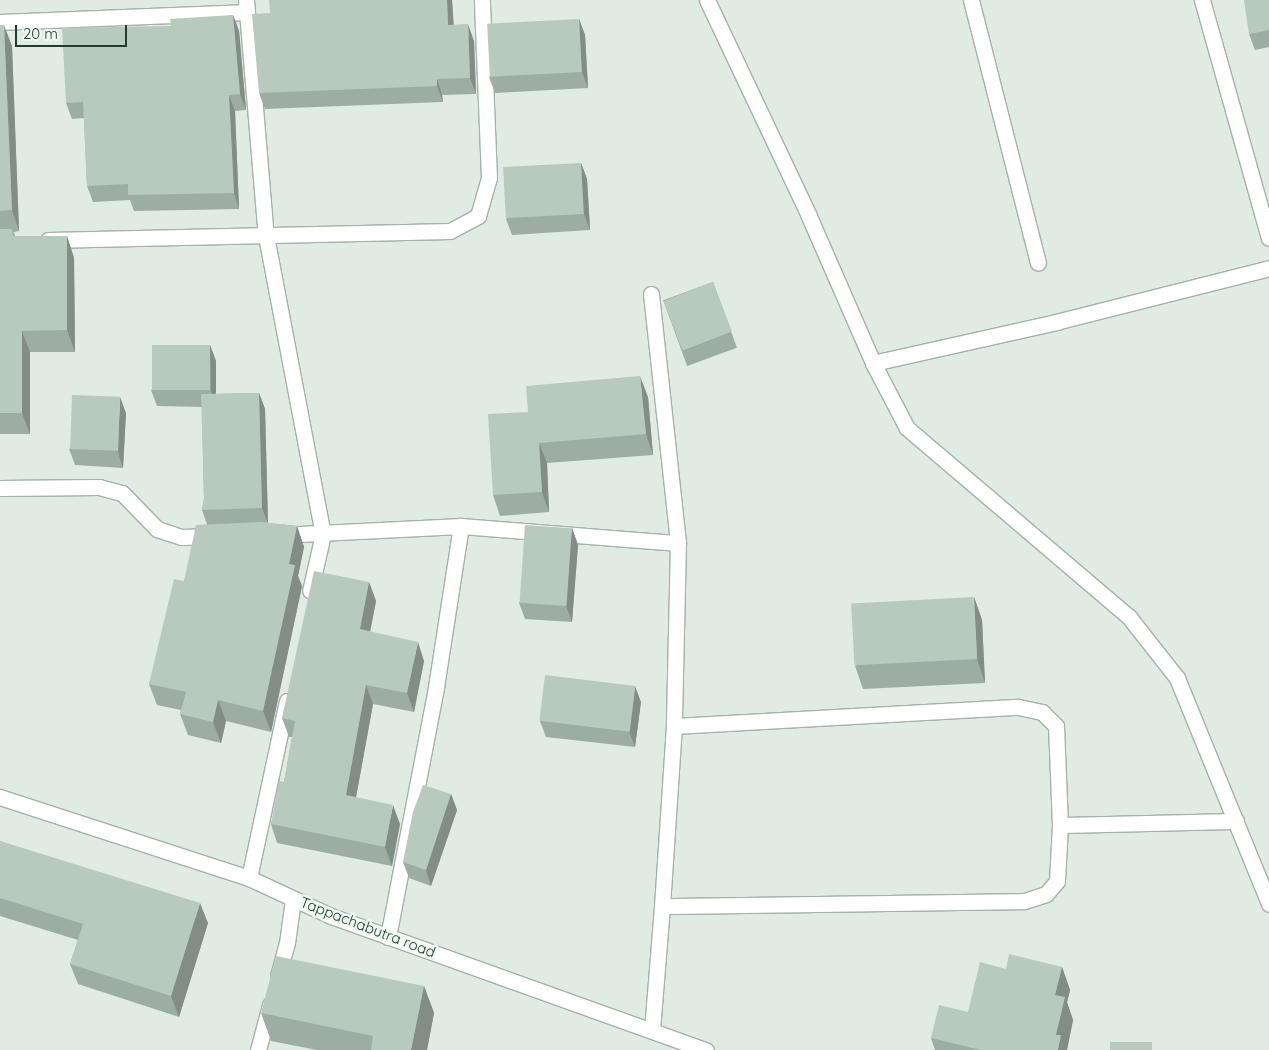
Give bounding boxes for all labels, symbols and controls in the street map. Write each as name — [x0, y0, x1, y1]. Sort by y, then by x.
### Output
scale bar — [18, 15, 130, 47]
text: 20 m — [23, 24, 58, 43]
street label: Tappachabutra road — [298, 893, 438, 961]

